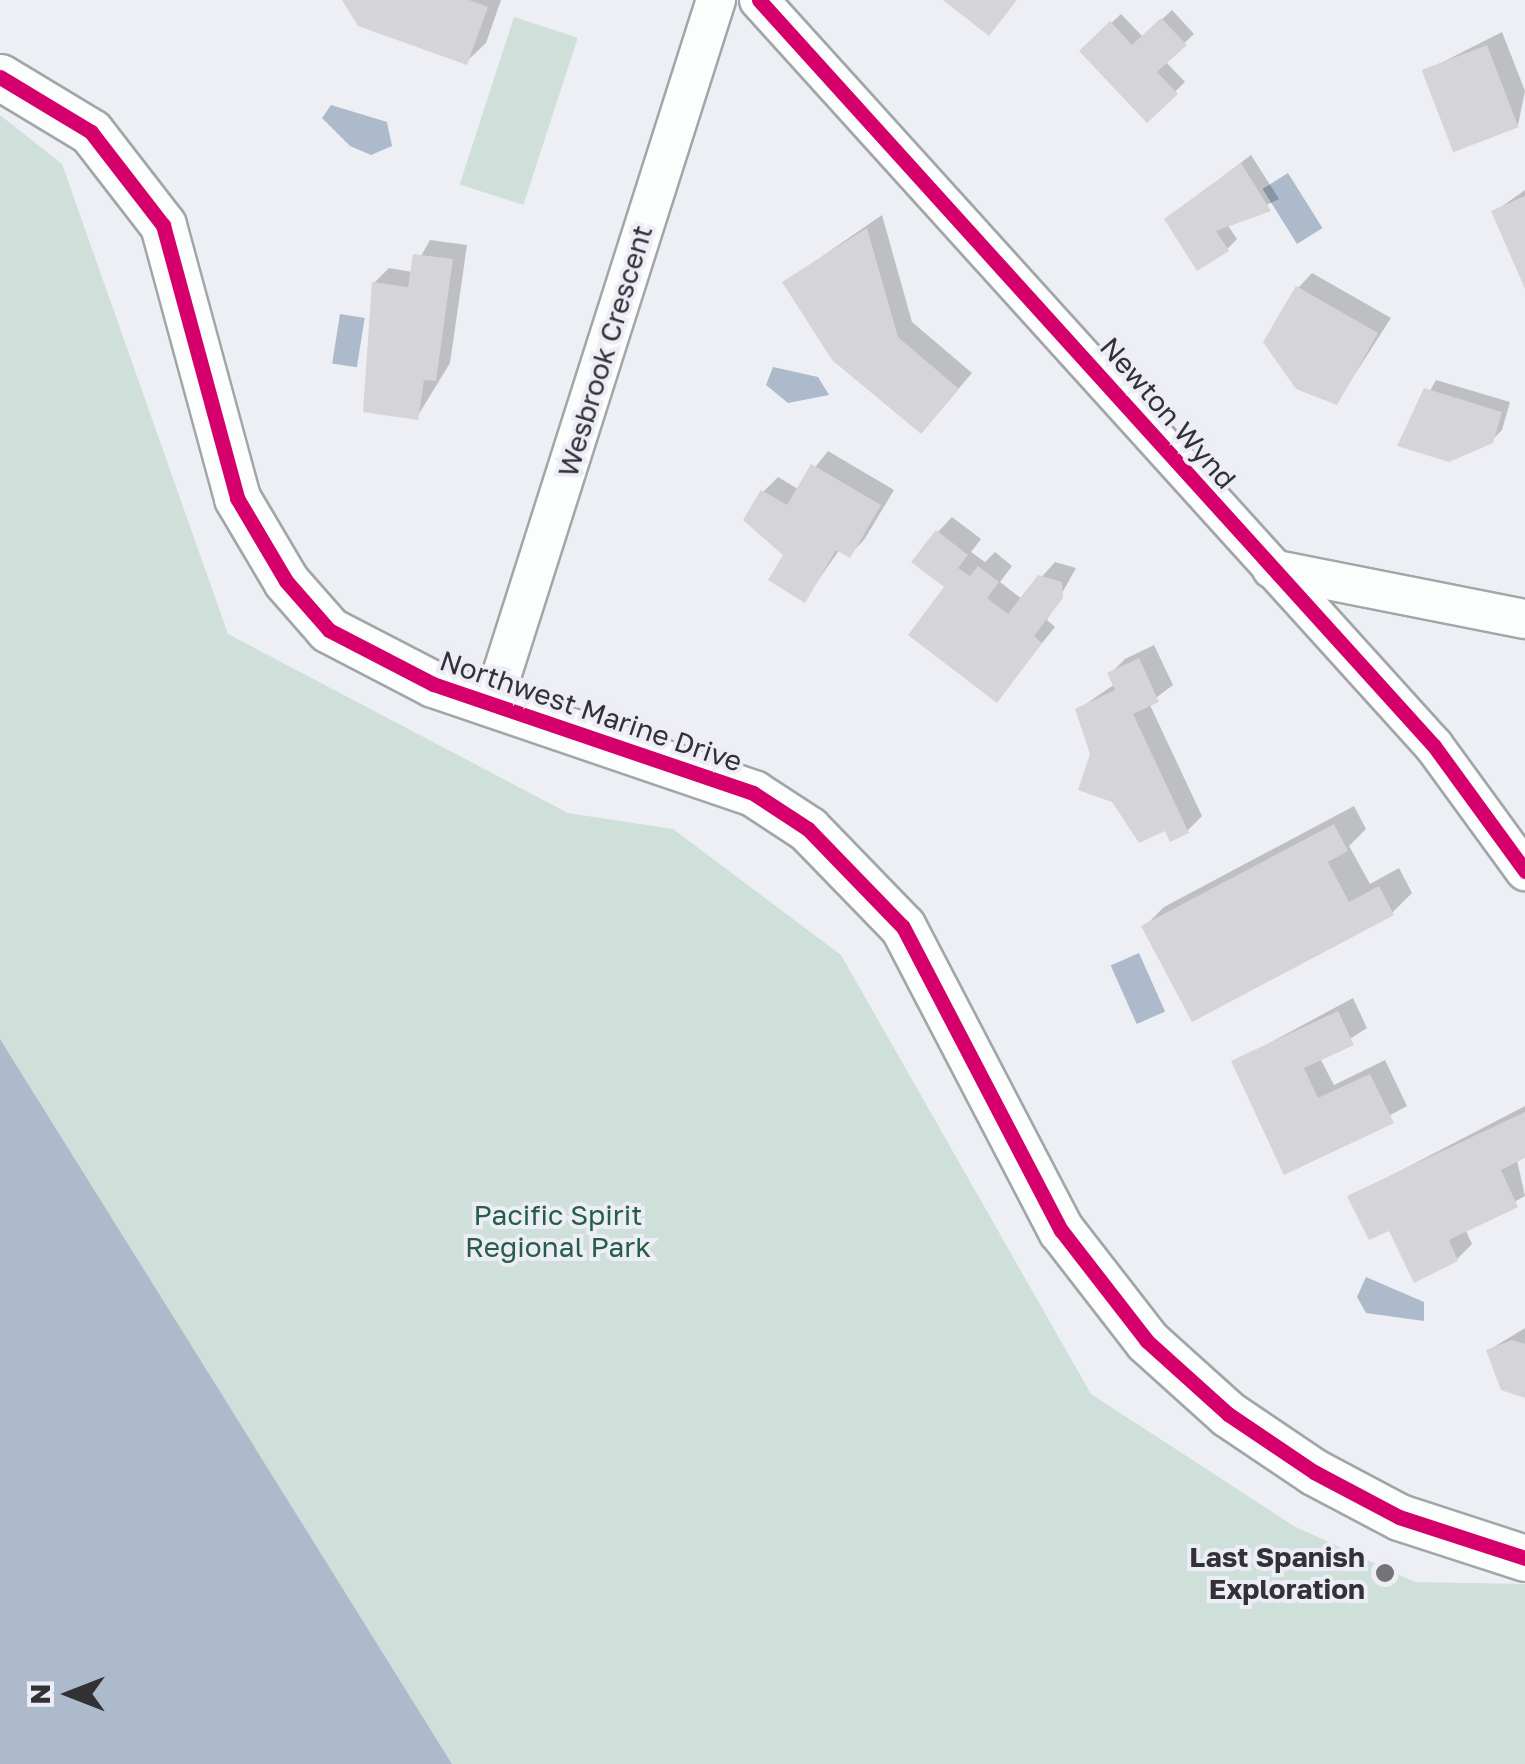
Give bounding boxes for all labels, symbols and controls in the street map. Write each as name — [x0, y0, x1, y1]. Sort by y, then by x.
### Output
street label: Wesbrook Crescent — [551, 221, 659, 481]
street label: Newton Wynd — [1093, 330, 1243, 496]
street label: Northwest Marine Drive — [435, 643, 747, 779]
park label: Pacific Spirit Regional Park — [465, 1198, 651, 1264]
place label: Last Spanish Exploration — [1189, 1540, 1365, 1606]
marker: Last Spanish Exploration — [1374, 1562, 1396, 1584]
north arrow — [20, 1644, 120, 1744]
text: N — [23, 1683, 56, 1705]

